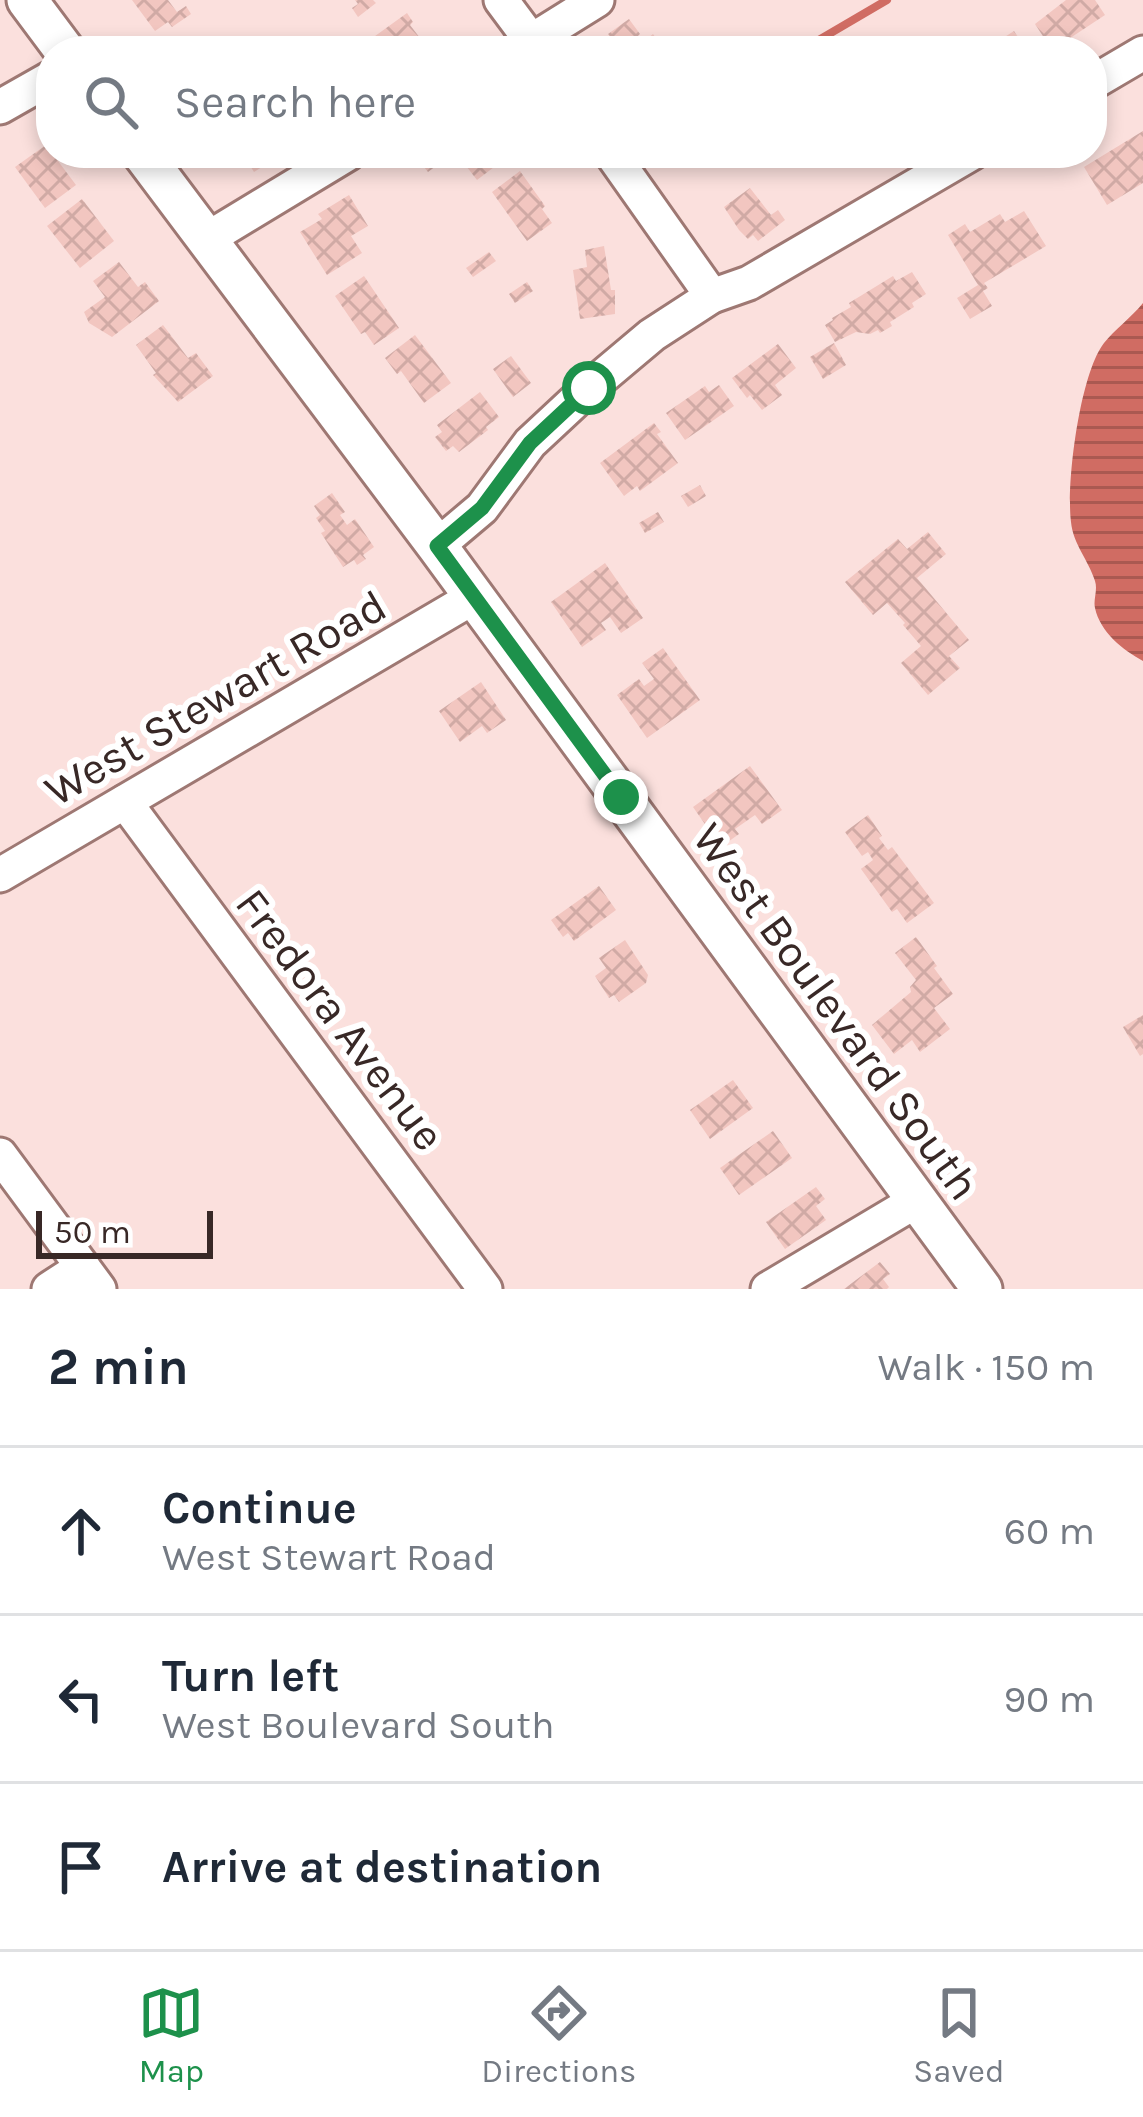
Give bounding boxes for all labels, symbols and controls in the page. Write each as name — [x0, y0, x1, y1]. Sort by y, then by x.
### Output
search box — [36, 36, 1107, 168]
icon: search — [78, 69, 144, 135]
text: Search here — [174, 76, 416, 128]
route start — [562, 361, 616, 415]
street label: West Stewart Road — [36, 579, 395, 817]
route end — [594, 770, 648, 824]
street label: West Boulevard South — [682, 813, 990, 1210]
street label: Fredora Avenue — [225, 879, 455, 1161]
scale bar — [36, 1205, 213, 1258]
text: 50 m — [54, 1213, 131, 1251]
text: 2 min — [48, 1337, 189, 1397]
text: Walk · 150 m — [878, 1344, 1095, 1390]
text: Continue — [162, 1482, 357, 1534]
icon: ahead — [48, 1498, 114, 1564]
text: 60 m — [1004, 1508, 1095, 1554]
text: West Stewart Road — [162, 1534, 496, 1580]
text: Turn left — [162, 1650, 339, 1702]
icon: left — [48, 1666, 114, 1732]
text: 90 m — [1003, 1676, 1095, 1722]
text: West Boulevard South — [162, 1702, 554, 1748]
icon: arrive — [48, 1834, 114, 1900]
text: Arrive at destination — [162, 1841, 602, 1893]
tab: Map — [138, 1980, 204, 2090]
tab: Directions — [481, 1980, 636, 2090]
tab: Saved — [913, 1980, 1005, 2090]

